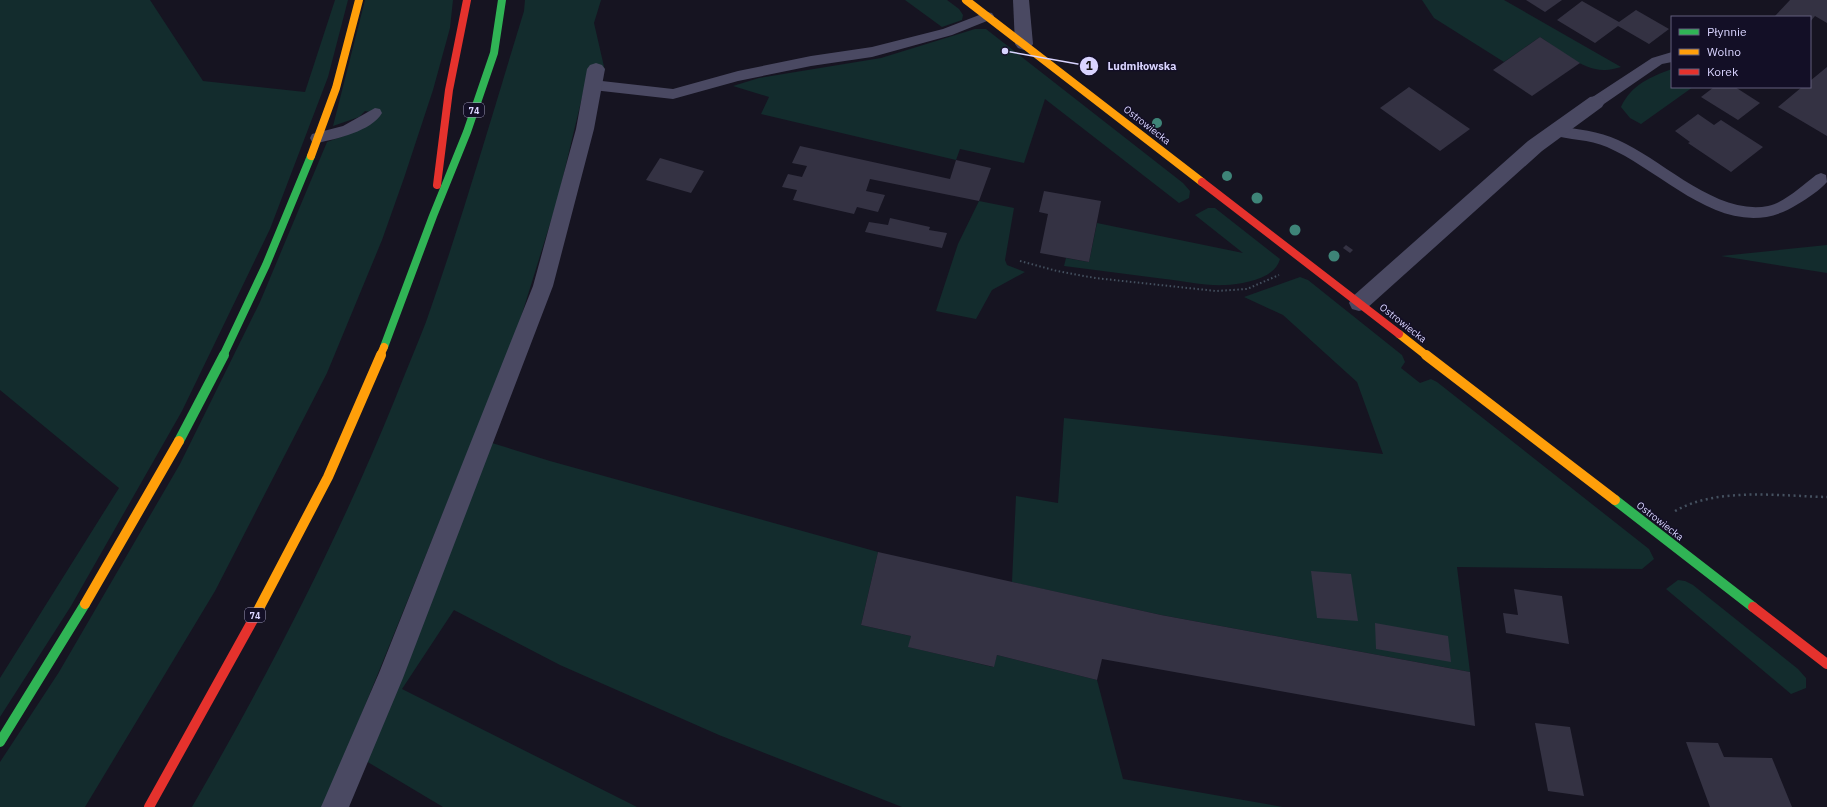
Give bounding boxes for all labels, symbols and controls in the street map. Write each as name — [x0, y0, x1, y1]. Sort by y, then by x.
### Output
legend — [1671, 16, 1811, 88]
text: Płynnie — [1707, 24, 1747, 39]
text: Wolno — [1707, 44, 1741, 59]
callout: Ludmiłowska — [1079, 54, 1184, 77]
text: 1 — [1085, 58, 1093, 73]
text: Ludmiłowska — [1108, 59, 1176, 73]
text: Korek — [1707, 64, 1739, 79]
road number: 74 — [464, 103, 484, 117]
street label: Ostrowiecka — [1121, 103, 1174, 148]
street label: Ostrowiecka — [1377, 301, 1430, 346]
street label: Ostrowiecka — [1634, 499, 1687, 544]
road number: 74 — [245, 608, 265, 622]

